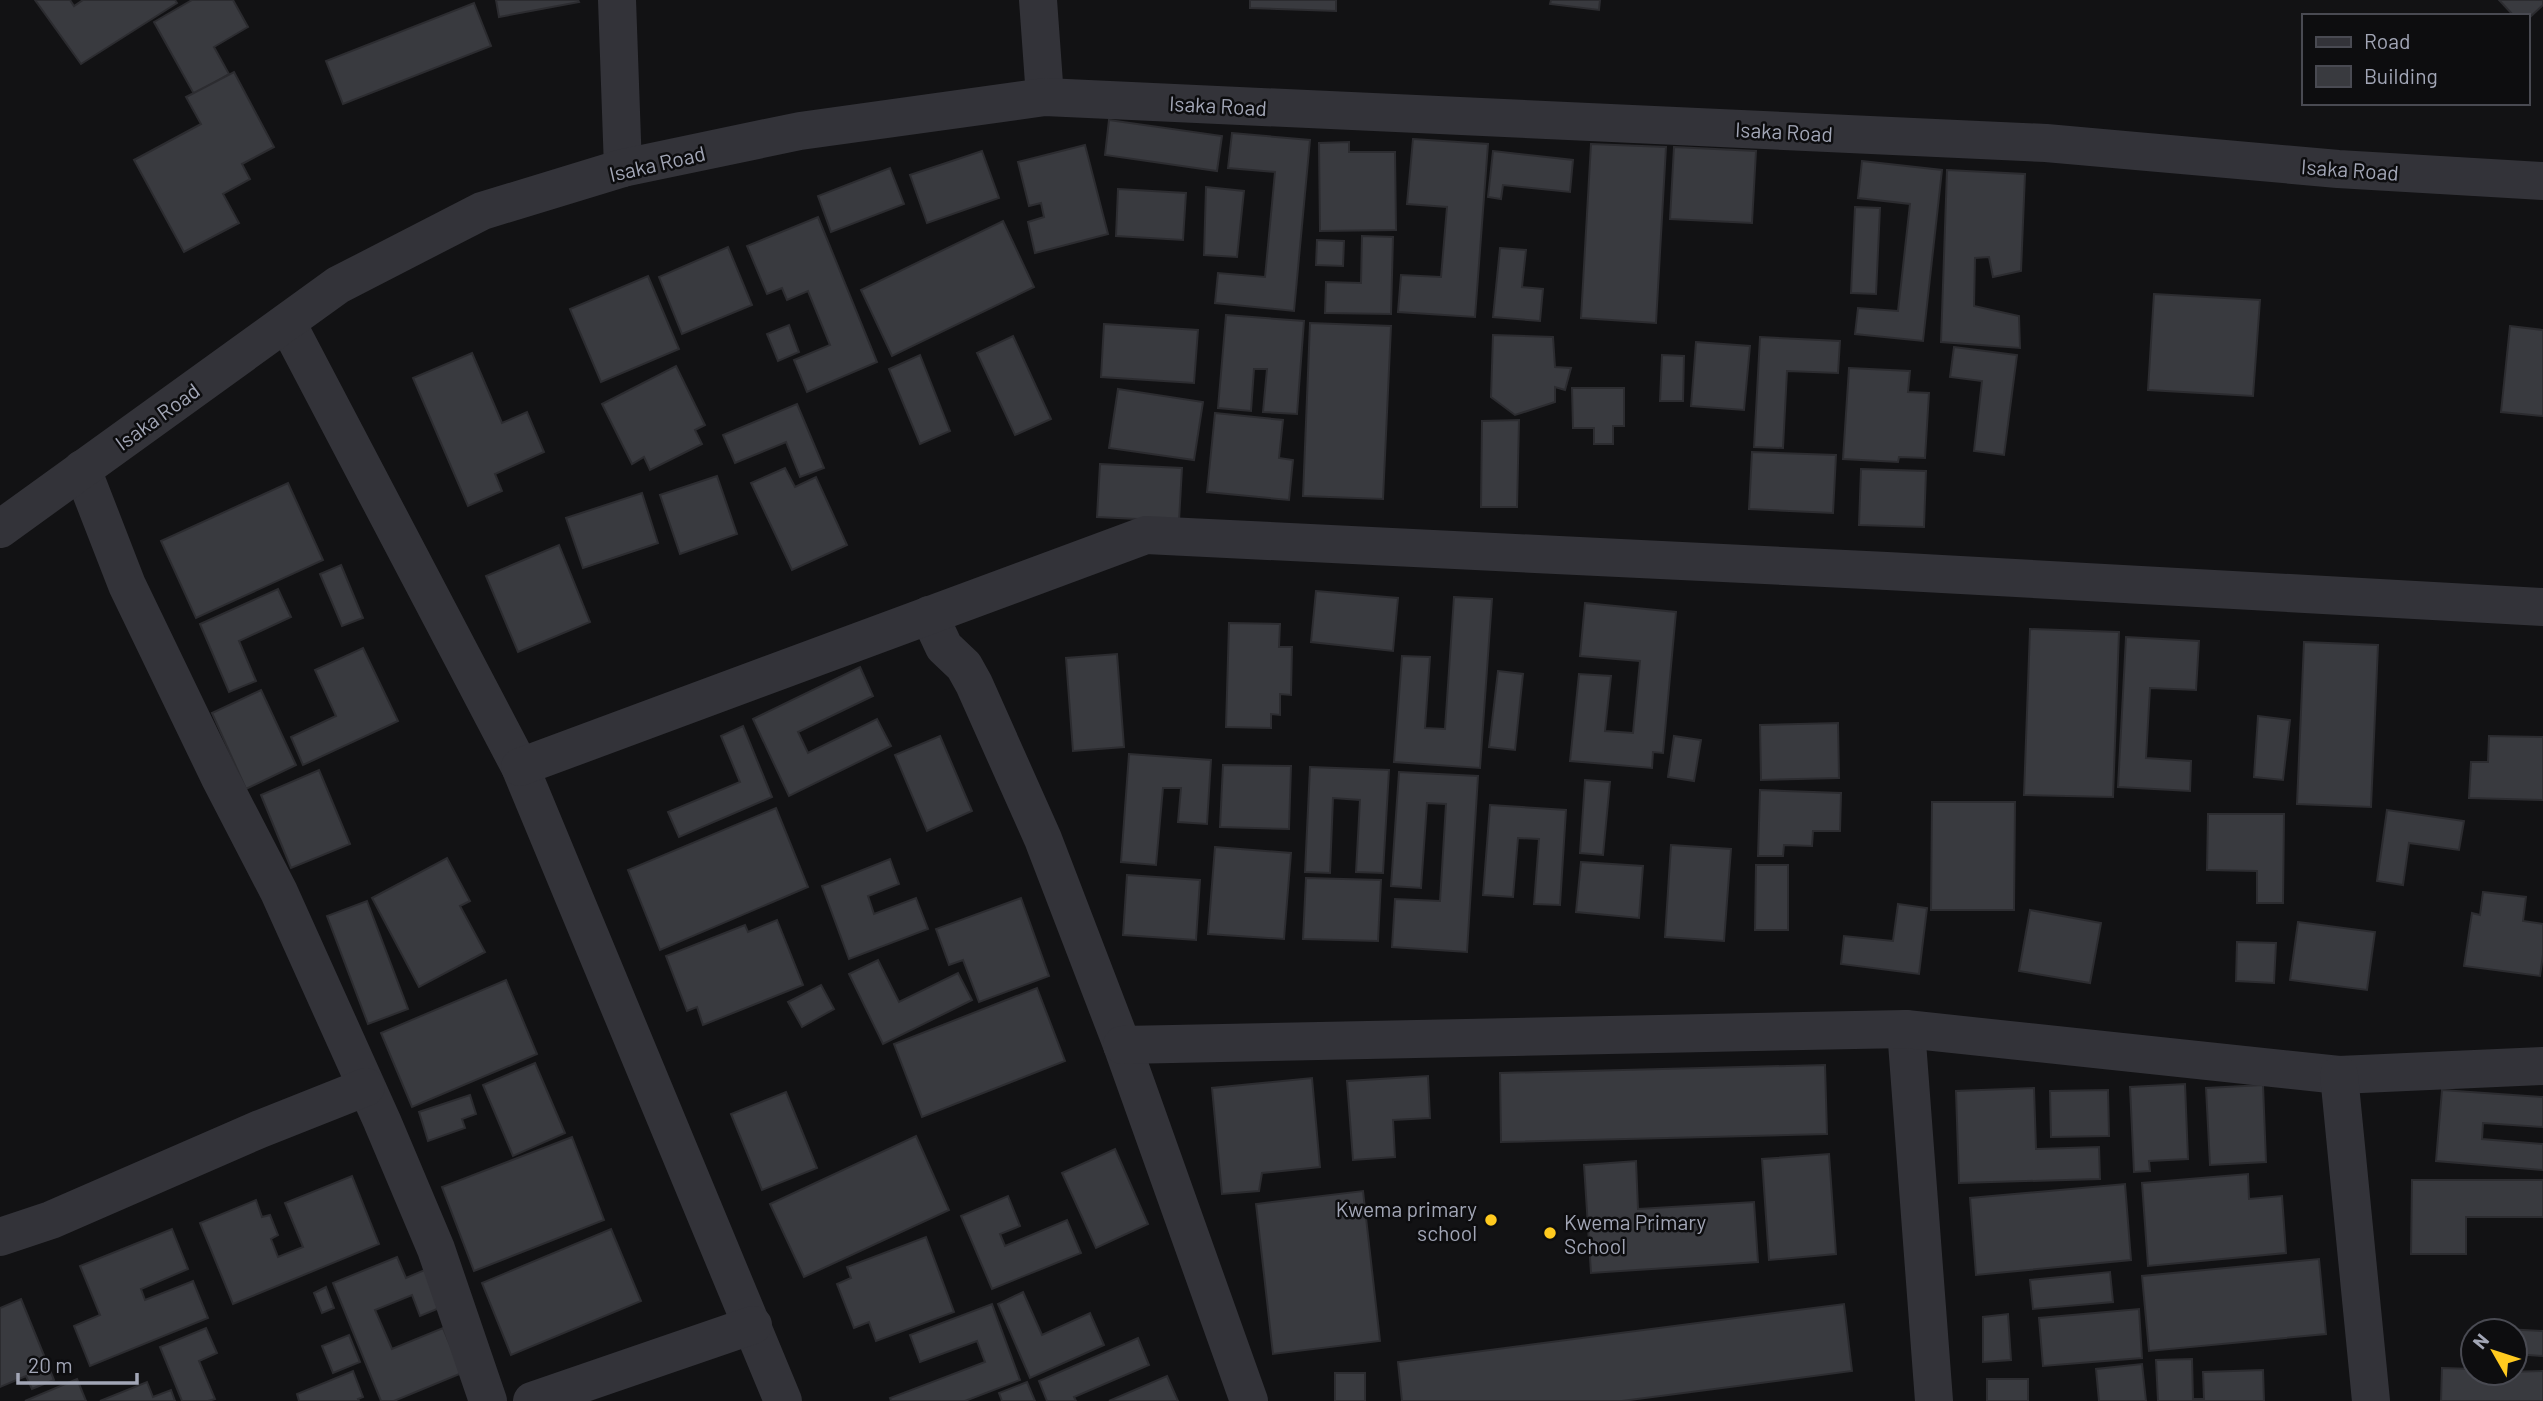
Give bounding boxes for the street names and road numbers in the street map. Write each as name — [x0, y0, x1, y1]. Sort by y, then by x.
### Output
street label: Isaka Road — [1168, 90, 1268, 120]
street label: Isaka Road — [1734, 116, 1834, 146]
street label: Isaka Road — [606, 140, 708, 186]
street label: Isaka Road — [2300, 153, 2400, 185]
street label: Isaka Road — [110, 377, 204, 455]

